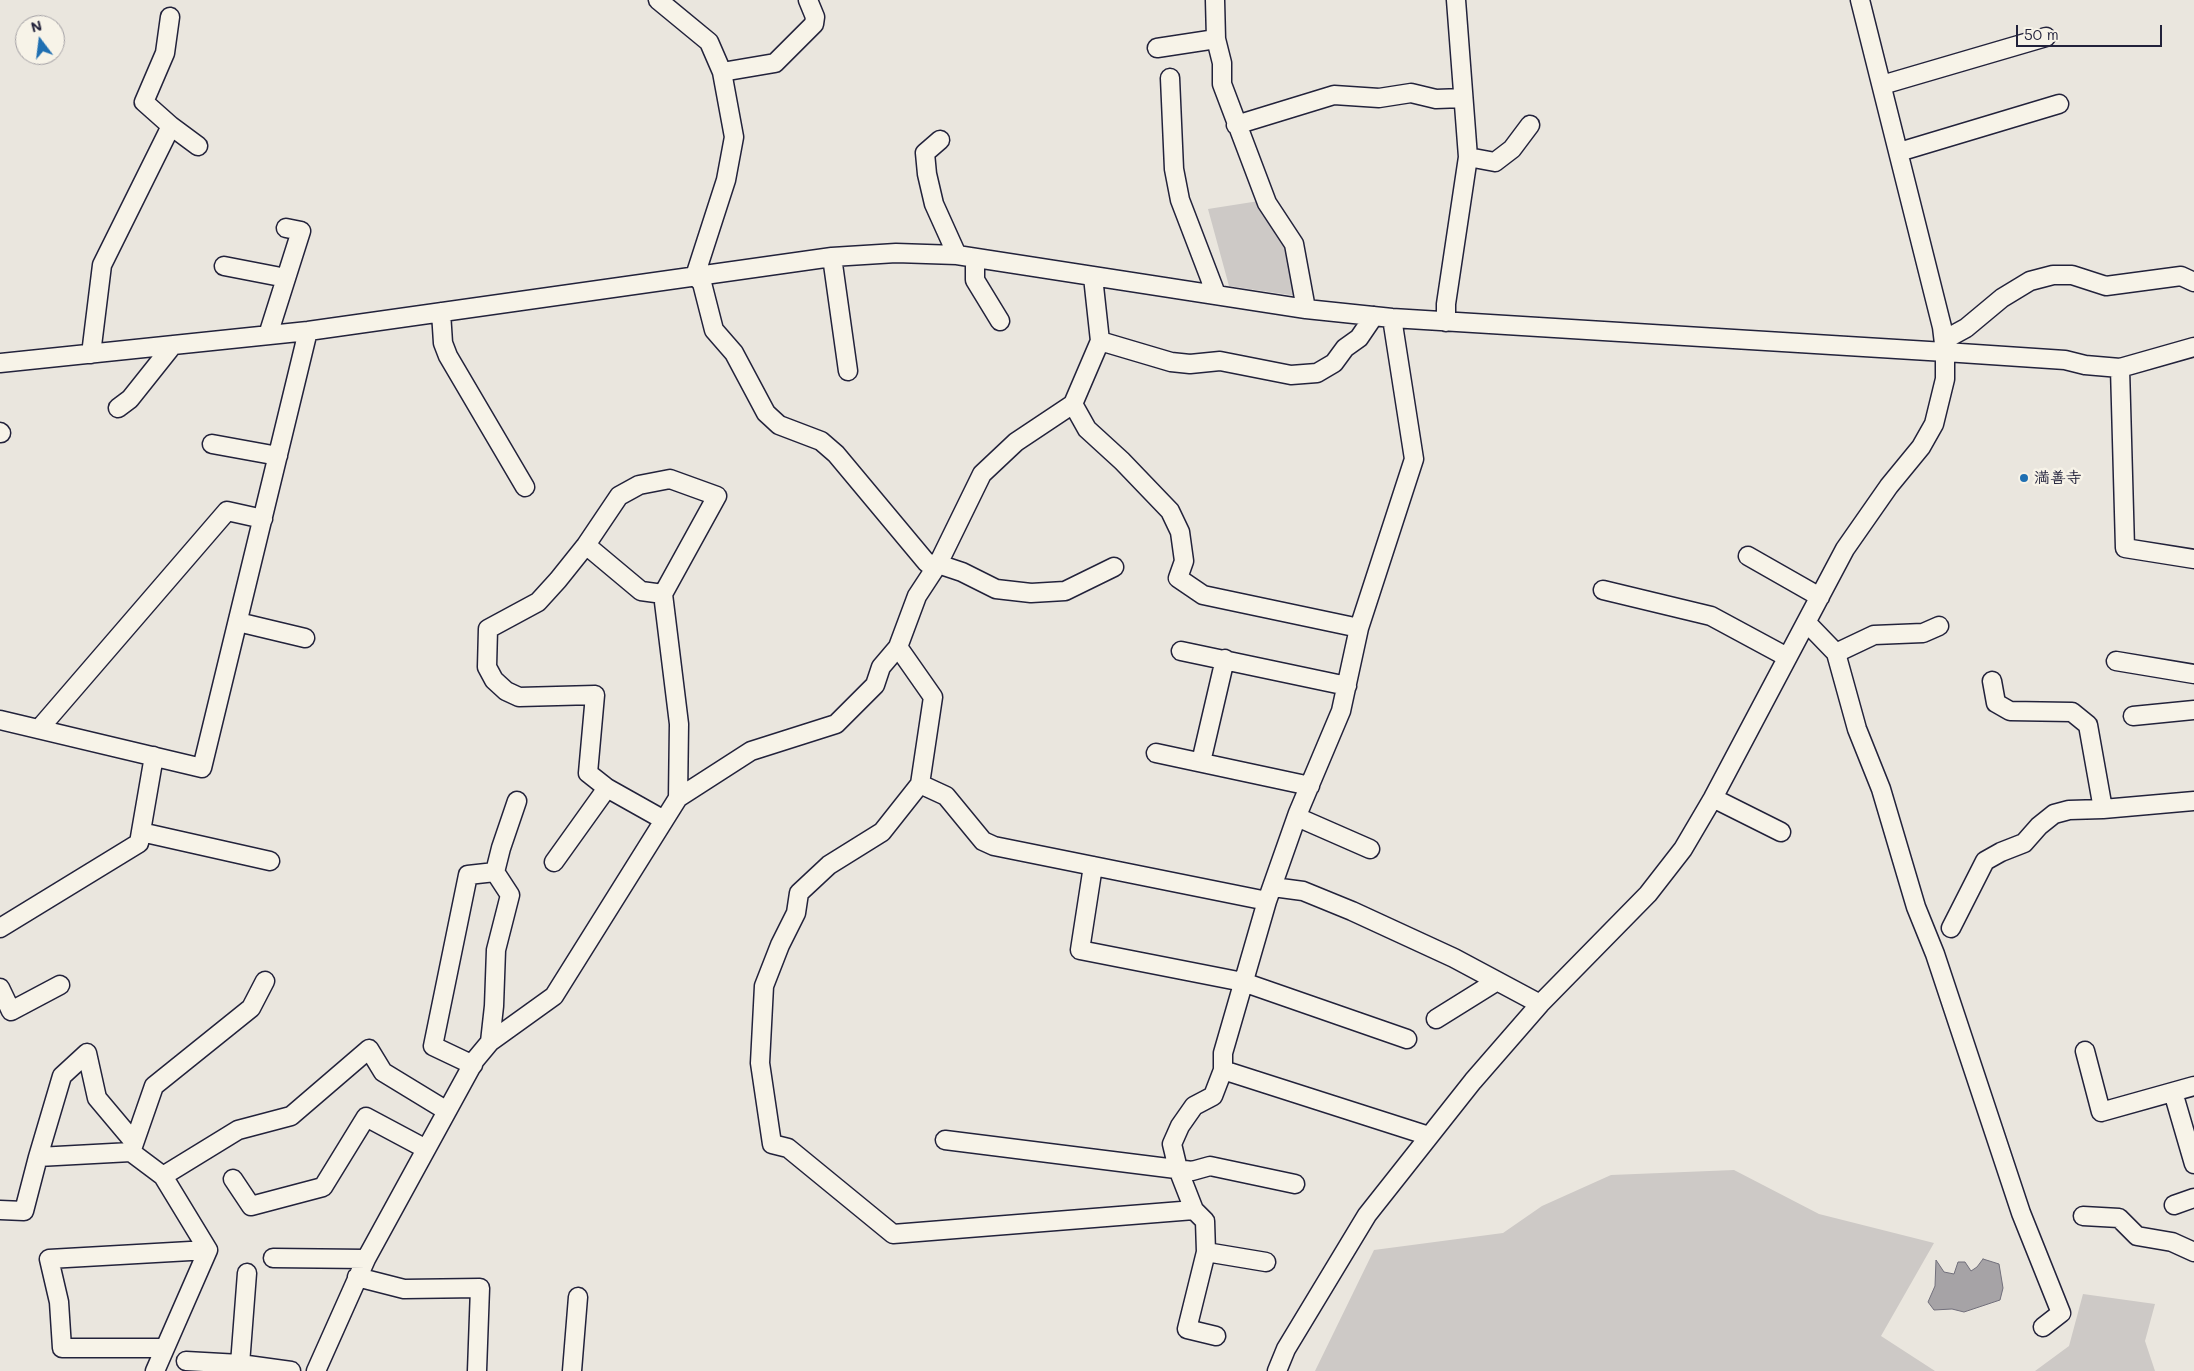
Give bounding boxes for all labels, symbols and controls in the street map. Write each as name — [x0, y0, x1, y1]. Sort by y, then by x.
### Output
north arrow — [15, 15, 65, 65]
text: N — [29, 15, 44, 37]
scale bar — [2019, 15, 2165, 47]
text: 50 m — [2024, 24, 2059, 44]
place label: 満善寺 — [2034, 468, 2082, 488]
marker: 満善寺 — [2018, 472, 2030, 484]

